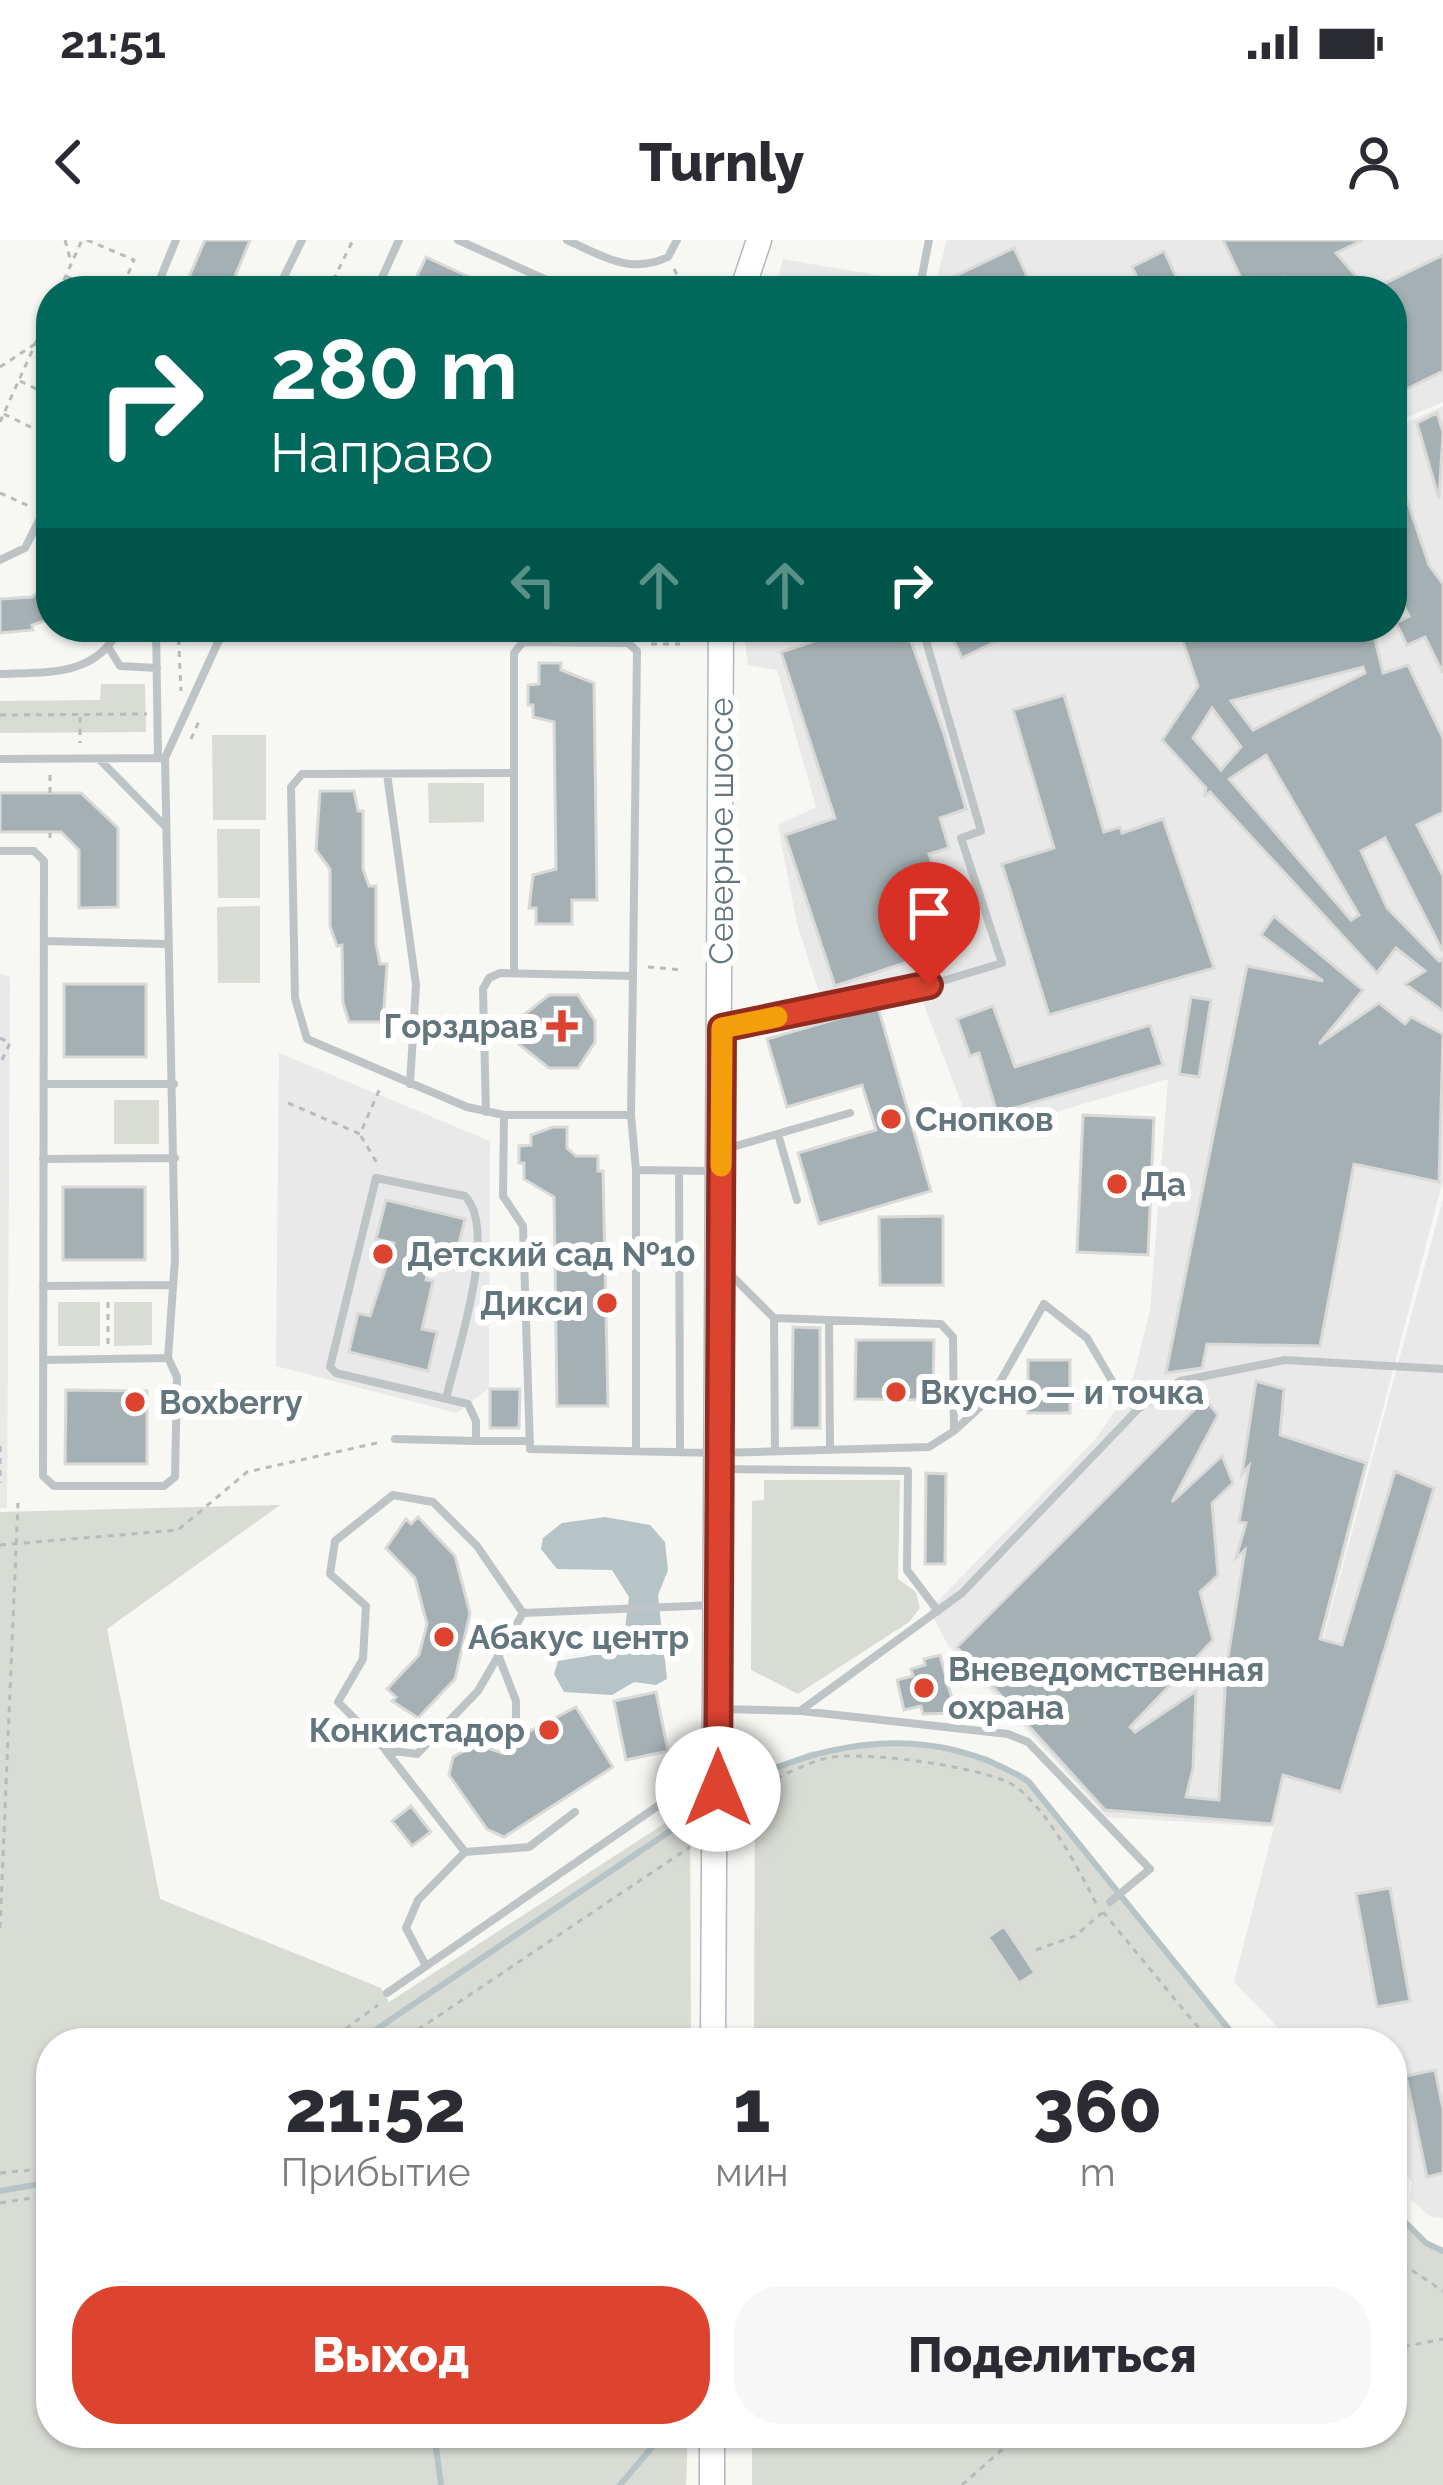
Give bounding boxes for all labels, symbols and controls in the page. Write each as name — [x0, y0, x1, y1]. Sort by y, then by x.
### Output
text: 21:51 — [60, 16, 166, 69]
icon: back — [36, 129, 102, 195]
icon: person — [1341, 129, 1407, 195]
text: Turnly — [639, 130, 804, 194]
text: 280 m — [270, 320, 518, 419]
icon: right — [72, 324, 228, 480]
text: Направо — [270, 421, 493, 485]
icon: left — [500, 552, 566, 618]
icon: ahead — [626, 552, 692, 618]
icon: ahead — [752, 552, 818, 618]
icon: right — [878, 552, 944, 618]
street label: Северное шоссе — [702, 697, 741, 965]
pin — [878, 862, 980, 985]
icon: arrive — [896, 880, 962, 946]
place label: Горздрав — [384, 1007, 538, 1046]
marker: Горздрав — [549, 1013, 575, 1039]
place label: Снопков — [915, 1100, 1054, 1139]
marker: Снопков — [878, 1106, 904, 1132]
place label: Да — [1141, 1165, 1186, 1204]
marker: Да — [1104, 1171, 1130, 1197]
place label: Детский сад №10 — [407, 1235, 696, 1274]
marker: Детский сад №10 — [370, 1241, 396, 1267]
place label: Дикси — [480, 1284, 583, 1323]
marker: Дикси — [594, 1290, 620, 1316]
place label: Вкусно — и точка — [920, 1373, 1204, 1412]
marker: Вкусно — и точка — [883, 1379, 909, 1405]
place label: Boxberry — [159, 1383, 303, 1422]
marker: Boxberry — [122, 1389, 148, 1415]
place label: Абакус центр — [468, 1618, 689, 1657]
marker: Абакус центр — [431, 1624, 457, 1650]
place label: Вневедомственная охрана — [948, 1650, 1264, 1727]
marker: Вневедомственная охрана — [911, 1675, 937, 1701]
place label: Конкистадор — [309, 1711, 525, 1750]
marker: Конкистадор — [536, 1717, 562, 1743]
position arrow — [655, 1726, 781, 1852]
text: 21:52 — [285, 2064, 466, 2149]
text: 1 — [733, 2064, 771, 2149]
text: 360 — [1033, 2064, 1162, 2149]
text: Прибытие — [281, 2149, 471, 2195]
text: мин — [715, 2149, 789, 2195]
text: m — [1080, 2149, 1116, 2195]
button: Выход — [72, 2286, 710, 2424]
button: Поделиться — [734, 2286, 1371, 2424]

